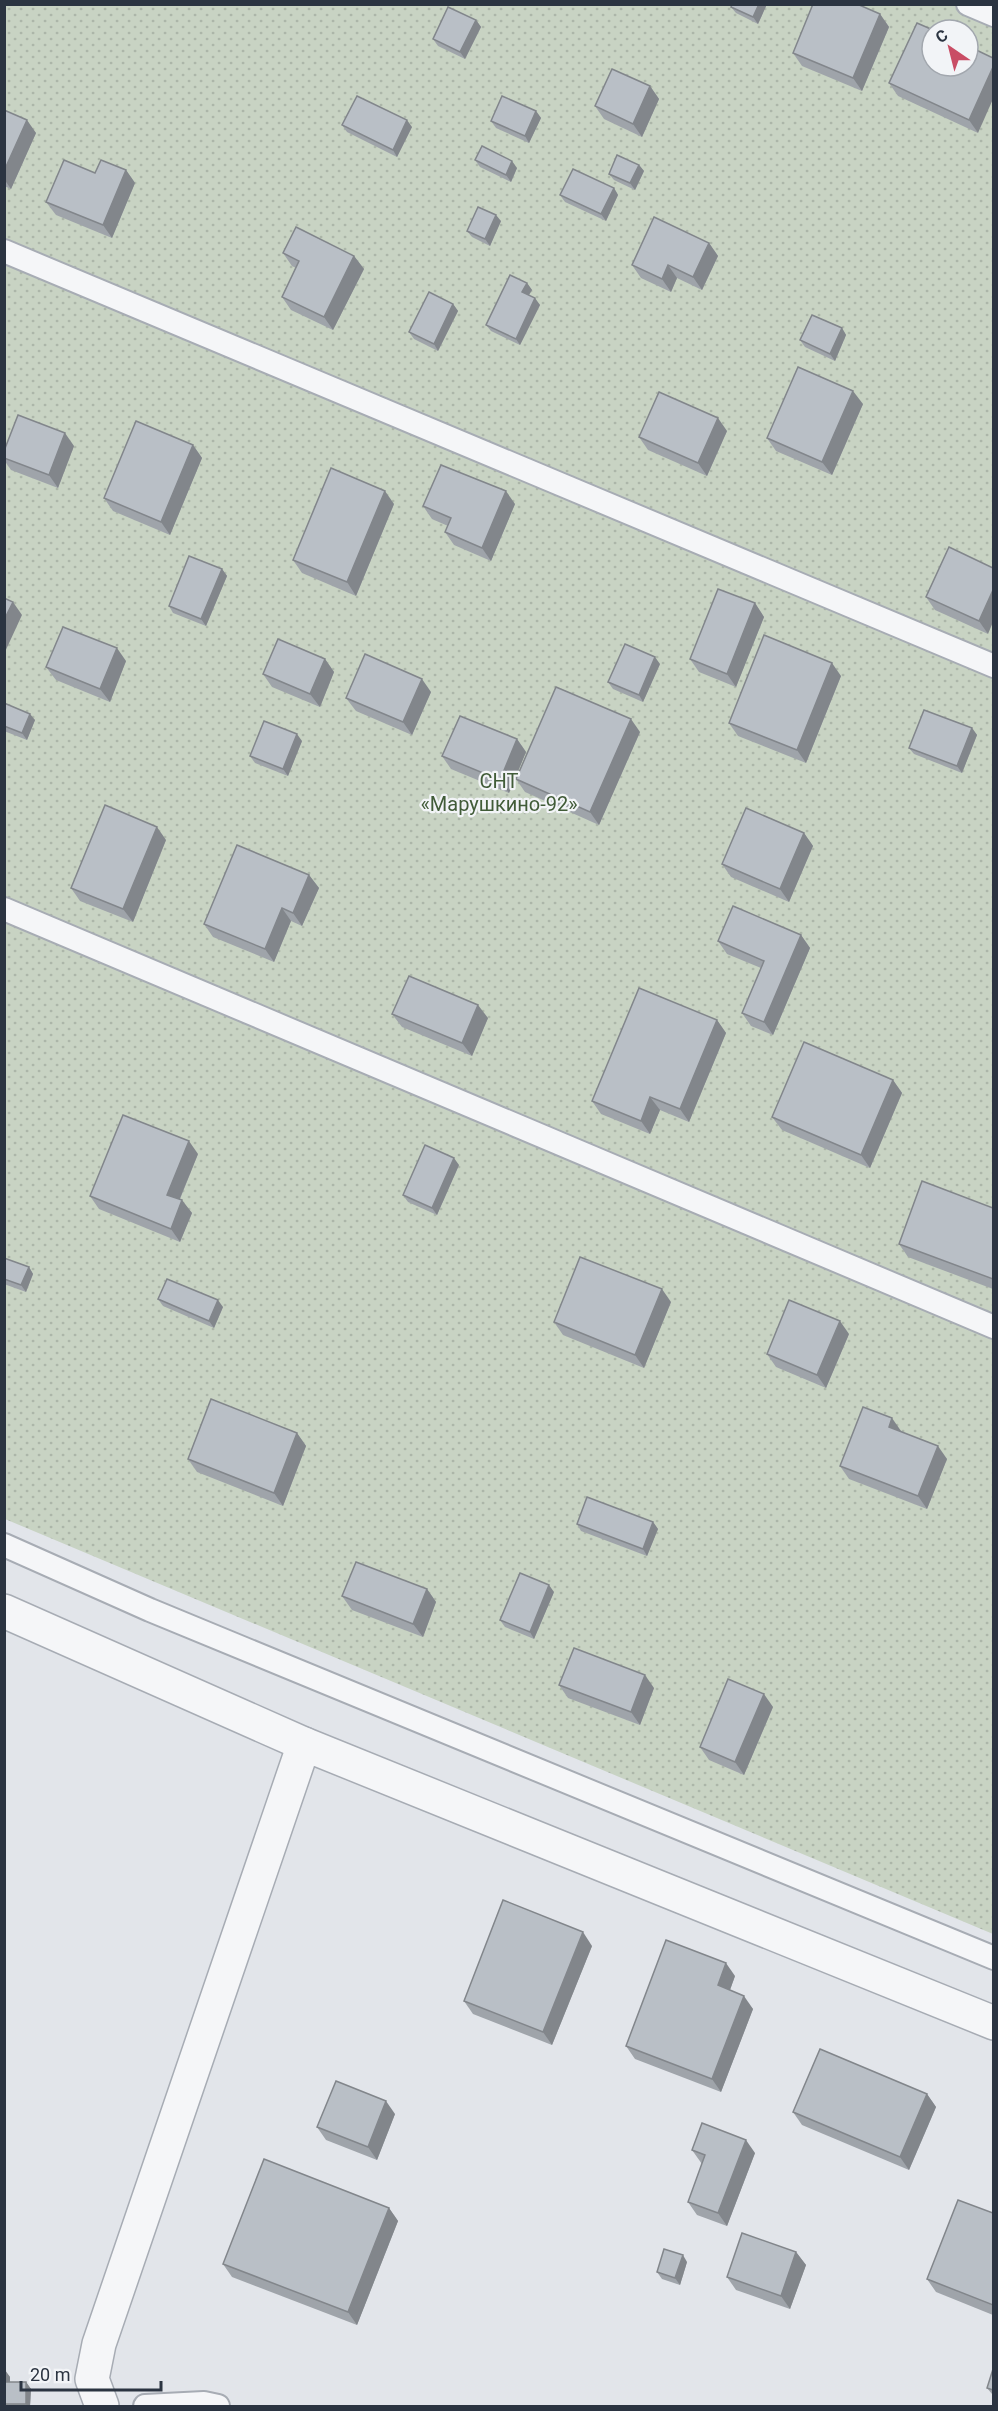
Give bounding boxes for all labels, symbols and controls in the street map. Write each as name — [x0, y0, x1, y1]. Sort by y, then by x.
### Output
north arrow — [920, 18, 980, 78]
text: С — [932, 25, 951, 47]
park label: СНТ «Марушкино-92» — [420, 769, 578, 816]
scale bar — [21, 2354, 160, 2392]
text: 20 m — [30, 2364, 70, 2385]

